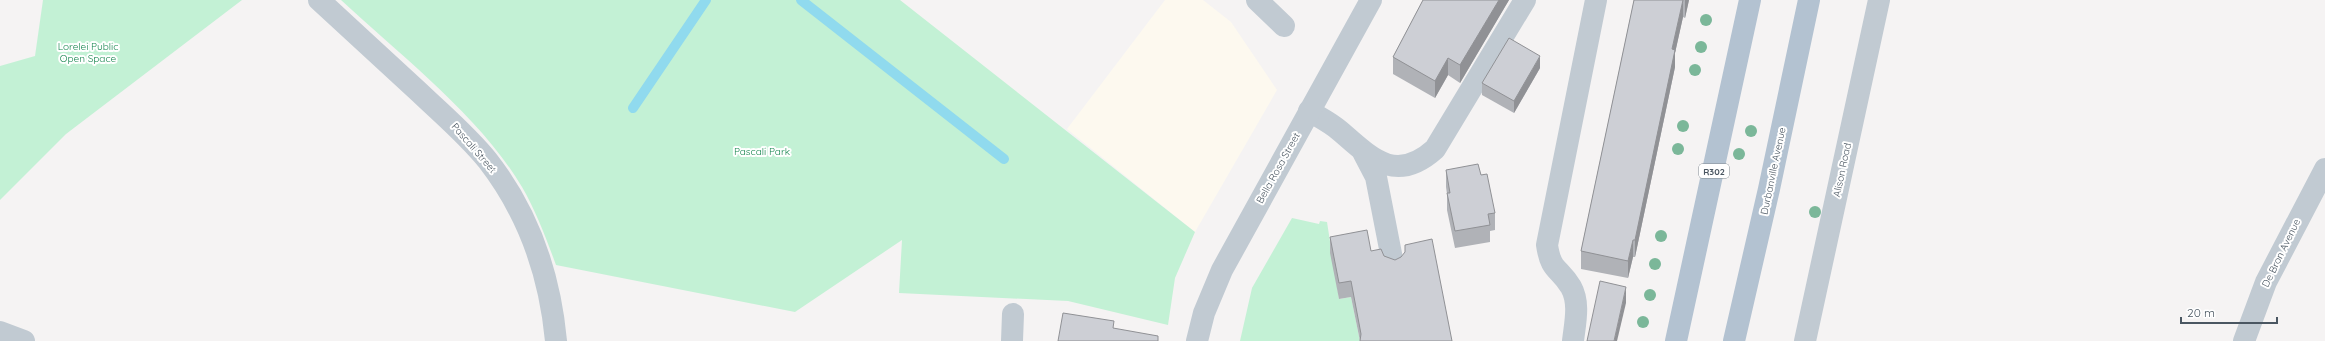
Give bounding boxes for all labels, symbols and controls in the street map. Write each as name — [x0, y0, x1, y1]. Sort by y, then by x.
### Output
park label: Lorelei Public Open Space — [58, 40, 118, 65]
street label: Pascali Street — [449, 120, 500, 176]
street label: Durbanville Avenue — [1757, 126, 1789, 216]
street label: Bella Rosa Street — [1253, 130, 1303, 206]
street label: Alison Road — [1830, 142, 1854, 198]
park label: Pascali Park — [734, 145, 790, 158]
road number: R302 — [1699, 164, 1729, 178]
street label: De Bron Avenue — [2259, 216, 2303, 289]
scale bar — [2181, 299, 2277, 325]
text: 20 m — [2187, 305, 2215, 320]

